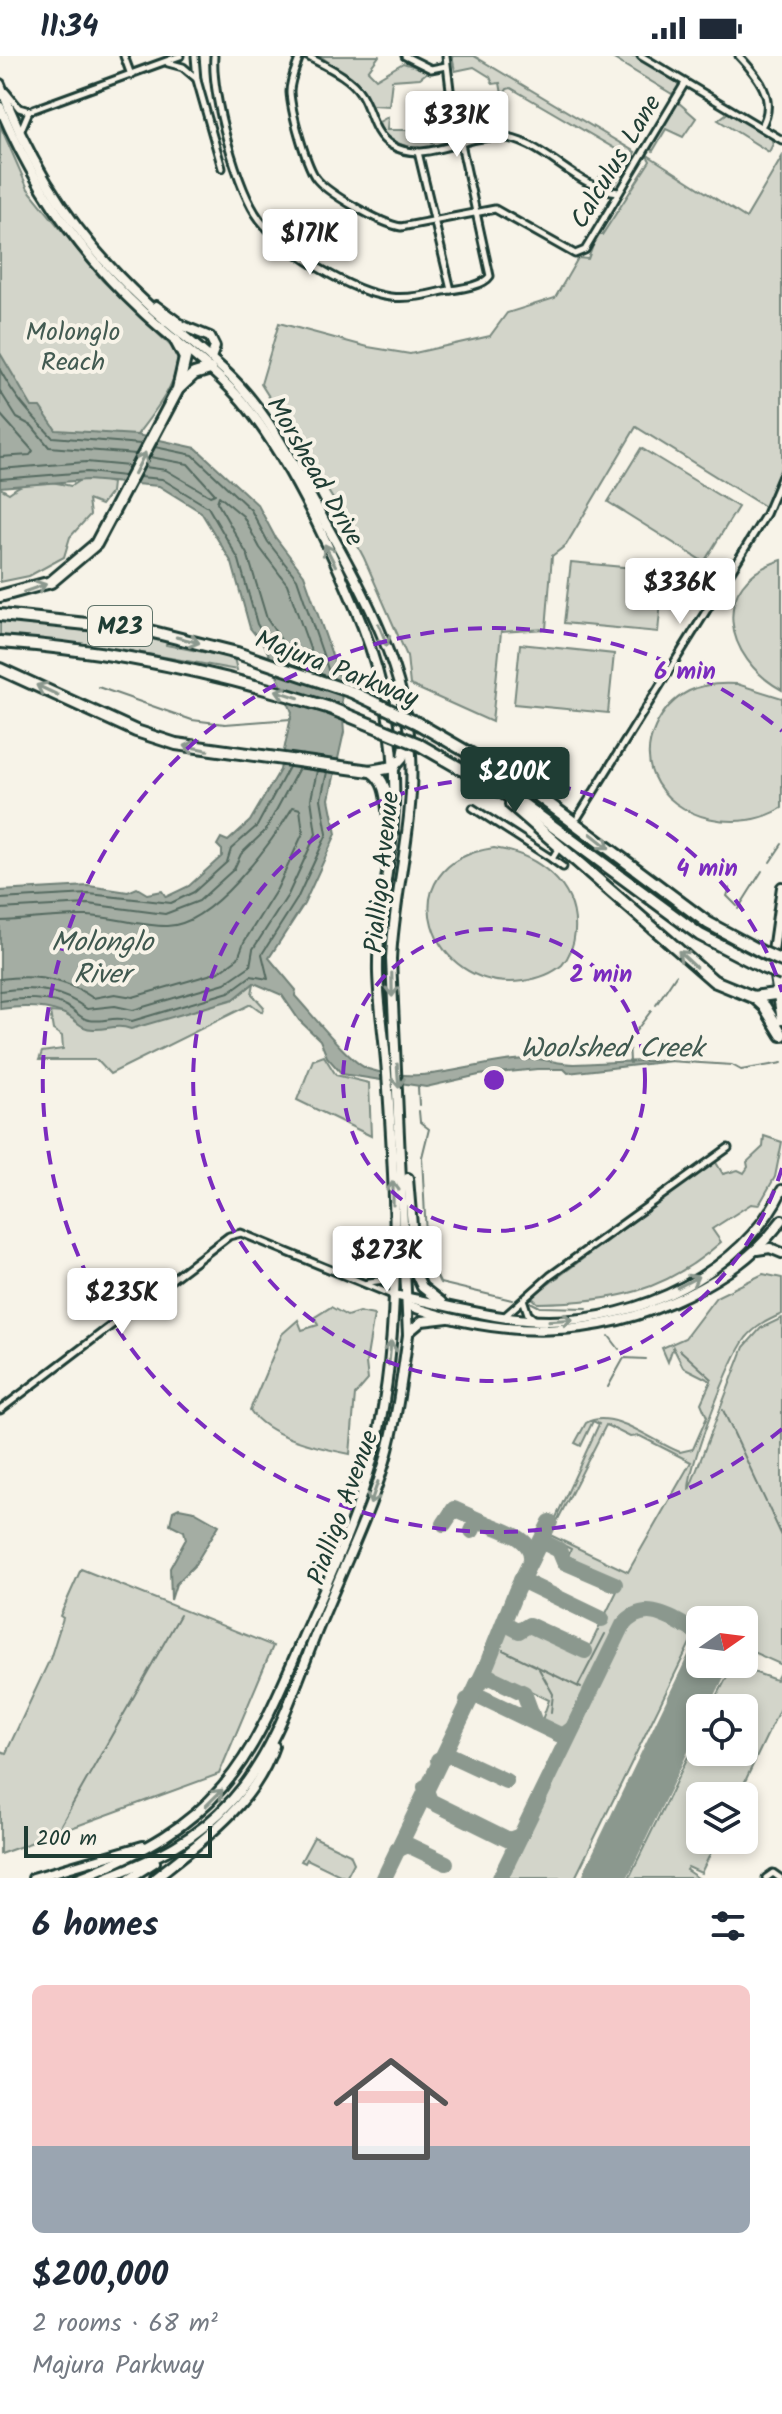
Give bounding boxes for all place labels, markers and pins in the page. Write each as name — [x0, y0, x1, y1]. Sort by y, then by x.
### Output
pin: $331K — [401, 91, 513, 159]
pin: $171K — [254, 209, 366, 277]
pin: $336K — [624, 558, 736, 626]
pin: $200K — [459, 747, 571, 815]
centre of rings — [480, 1066, 508, 1094]
pin: $273K — [331, 1226, 443, 1294]
pin: $235K — [66, 1268, 178, 1336]

